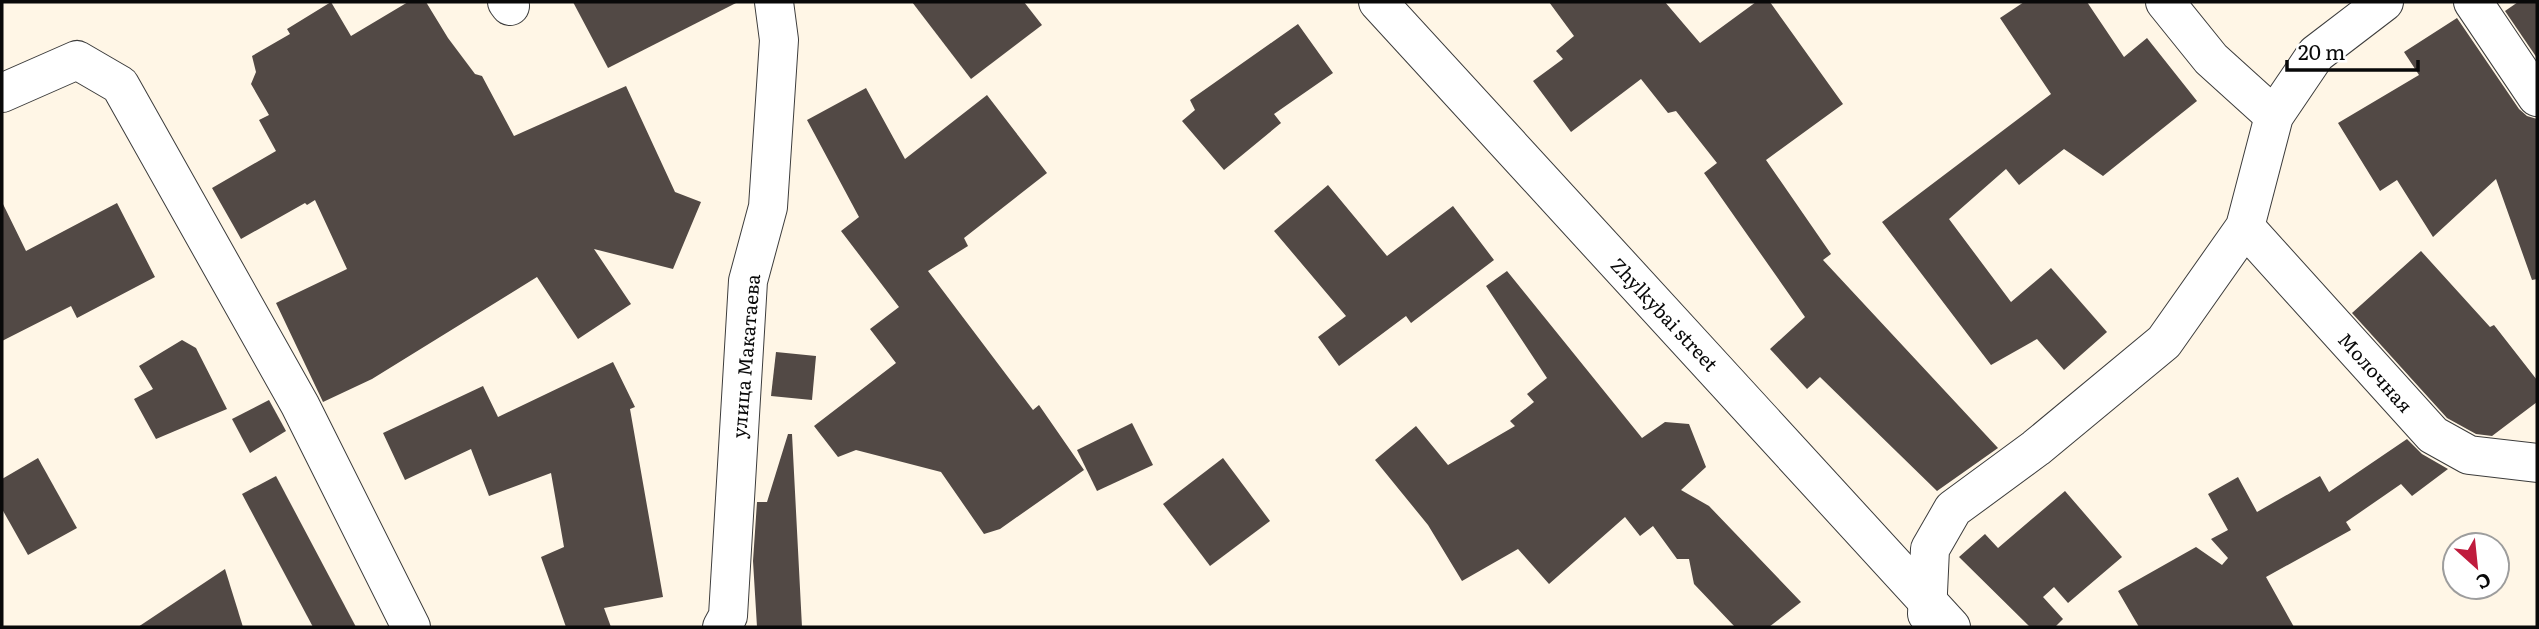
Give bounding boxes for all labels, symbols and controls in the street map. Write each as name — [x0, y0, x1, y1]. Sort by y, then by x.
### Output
scale bar — [2287, 28, 2418, 72]
text: 20 m — [2298, 35, 2345, 66]
street label: Zhylkybai street — [1605, 251, 1725, 377]
street label: улица Макатаева — [724, 272, 766, 439]
street label: Молочная — [2332, 326, 2420, 418]
north arrow — [2441, 531, 2511, 601]
text: С — [2472, 566, 2497, 598]

